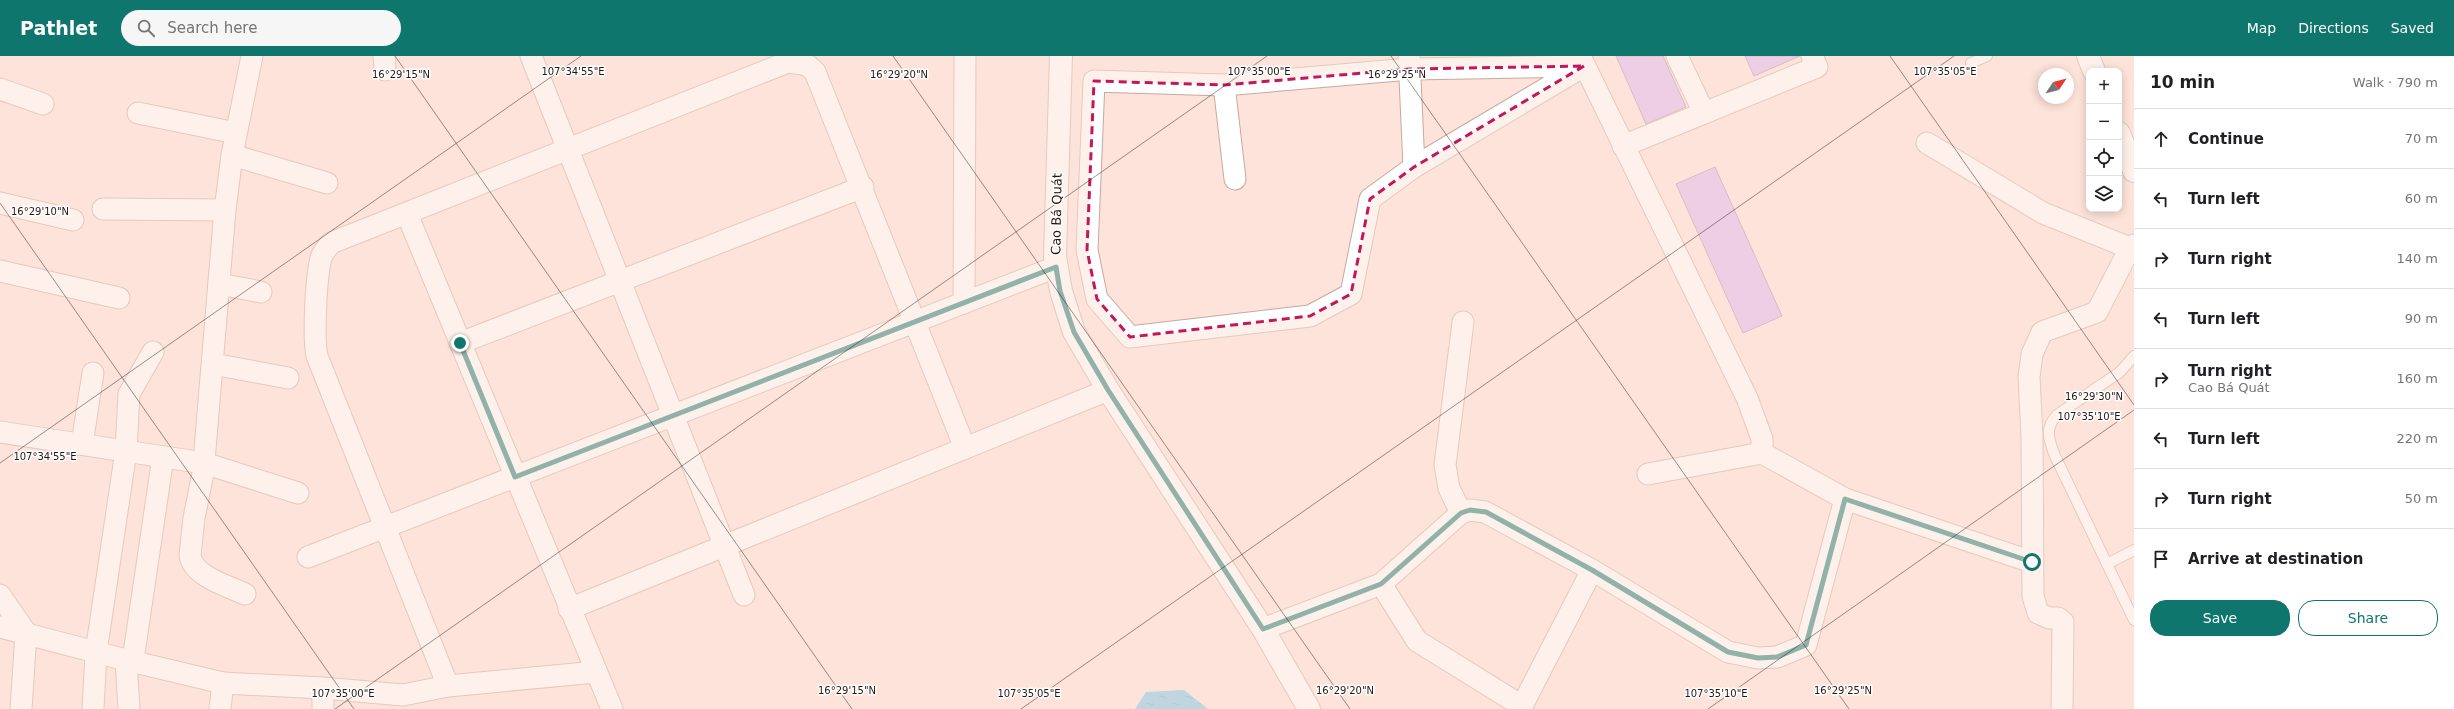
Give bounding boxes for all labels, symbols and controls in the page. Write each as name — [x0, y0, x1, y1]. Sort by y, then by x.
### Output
search box — [121, 10, 401, 46]
text: Pathlet — [20, 17, 97, 39]
icon: search — [135, 17, 157, 39]
text: Search here — [167, 19, 257, 37]
text: Map — [2247, 20, 2276, 36]
text: Directions — [2298, 20, 2369, 36]
text: Saved — [2391, 20, 2434, 36]
text: 107°34'55"E — [541, 66, 605, 77]
text: 107°35'00"E — [1227, 66, 1291, 77]
text: 107°35'05"E — [1913, 66, 1977, 77]
north arrow — [2038, 68, 2074, 104]
map controls — [2086, 68, 2122, 212]
button: + — [2086, 68, 2122, 104]
text: 16°29'15"N — [372, 69, 430, 80]
text: 16°29'20"N — [870, 69, 928, 80]
text: 16°29'25"N — [1368, 69, 1426, 80]
text: 10 min — [2150, 72, 2215, 92]
text: Walk · 790 m — [2353, 75, 2438, 90]
button: − — [2086, 104, 2122, 140]
icon: ahead — [2150, 128, 2172, 150]
text: Continue — [2188, 130, 2264, 148]
text: 70 m — [2405, 131, 2438, 146]
button: locate — [2086, 140, 2122, 176]
street label: Cao Bá Quát — [1048, 173, 1065, 255]
button: layers — [2086, 176, 2122, 212]
icon: left — [2150, 188, 2172, 210]
text: Turn left — [2188, 190, 2260, 208]
text: 60 m — [2405, 191, 2438, 206]
text: 16°29'10"N — [11, 206, 69, 217]
icon: right — [2150, 248, 2172, 270]
text: Turn right — [2188, 250, 2272, 268]
text: 140 m — [2396, 251, 2438, 266]
icon: left — [2150, 308, 2172, 330]
text: Turn left — [2188, 310, 2260, 328]
text: 90 m — [2405, 311, 2438, 326]
route end — [451, 334, 469, 352]
text: Turn right — [2188, 362, 2272, 380]
icon: right — [2150, 368, 2172, 390]
text: 160 m — [2396, 371, 2438, 386]
text: Cao Bá Quát — [2188, 380, 2270, 395]
text: 16°29'30"N — [2065, 391, 2123, 402]
text: 107°35'10"E — [2057, 411, 2121, 422]
icon: left — [2150, 428, 2172, 450]
text: Turn left — [2188, 430, 2260, 448]
text: 220 m — [2396, 431, 2438, 446]
text: 107°34'55"E — [13, 451, 77, 462]
icon: right — [2150, 488, 2172, 510]
text: Turn right — [2188, 490, 2272, 508]
text: 50 m — [2405, 491, 2438, 506]
icon: arrive — [2150, 548, 2172, 570]
text: Arrive at destination — [2188, 550, 2363, 568]
route start — [2023, 553, 2041, 571]
button: Save — [2150, 600, 2290, 636]
button: Share — [2298, 600, 2438, 636]
text: 16°29'15"N — [818, 685, 876, 696]
text: 16°29'20"N — [1316, 685, 1374, 696]
text: 16°29'25"N — [1814, 685, 1872, 696]
text: 107°35'00"E — [311, 688, 375, 699]
text: 107°35'05"E — [997, 688, 1061, 699]
text: 107°35'10"E — [1684, 688, 1748, 699]

